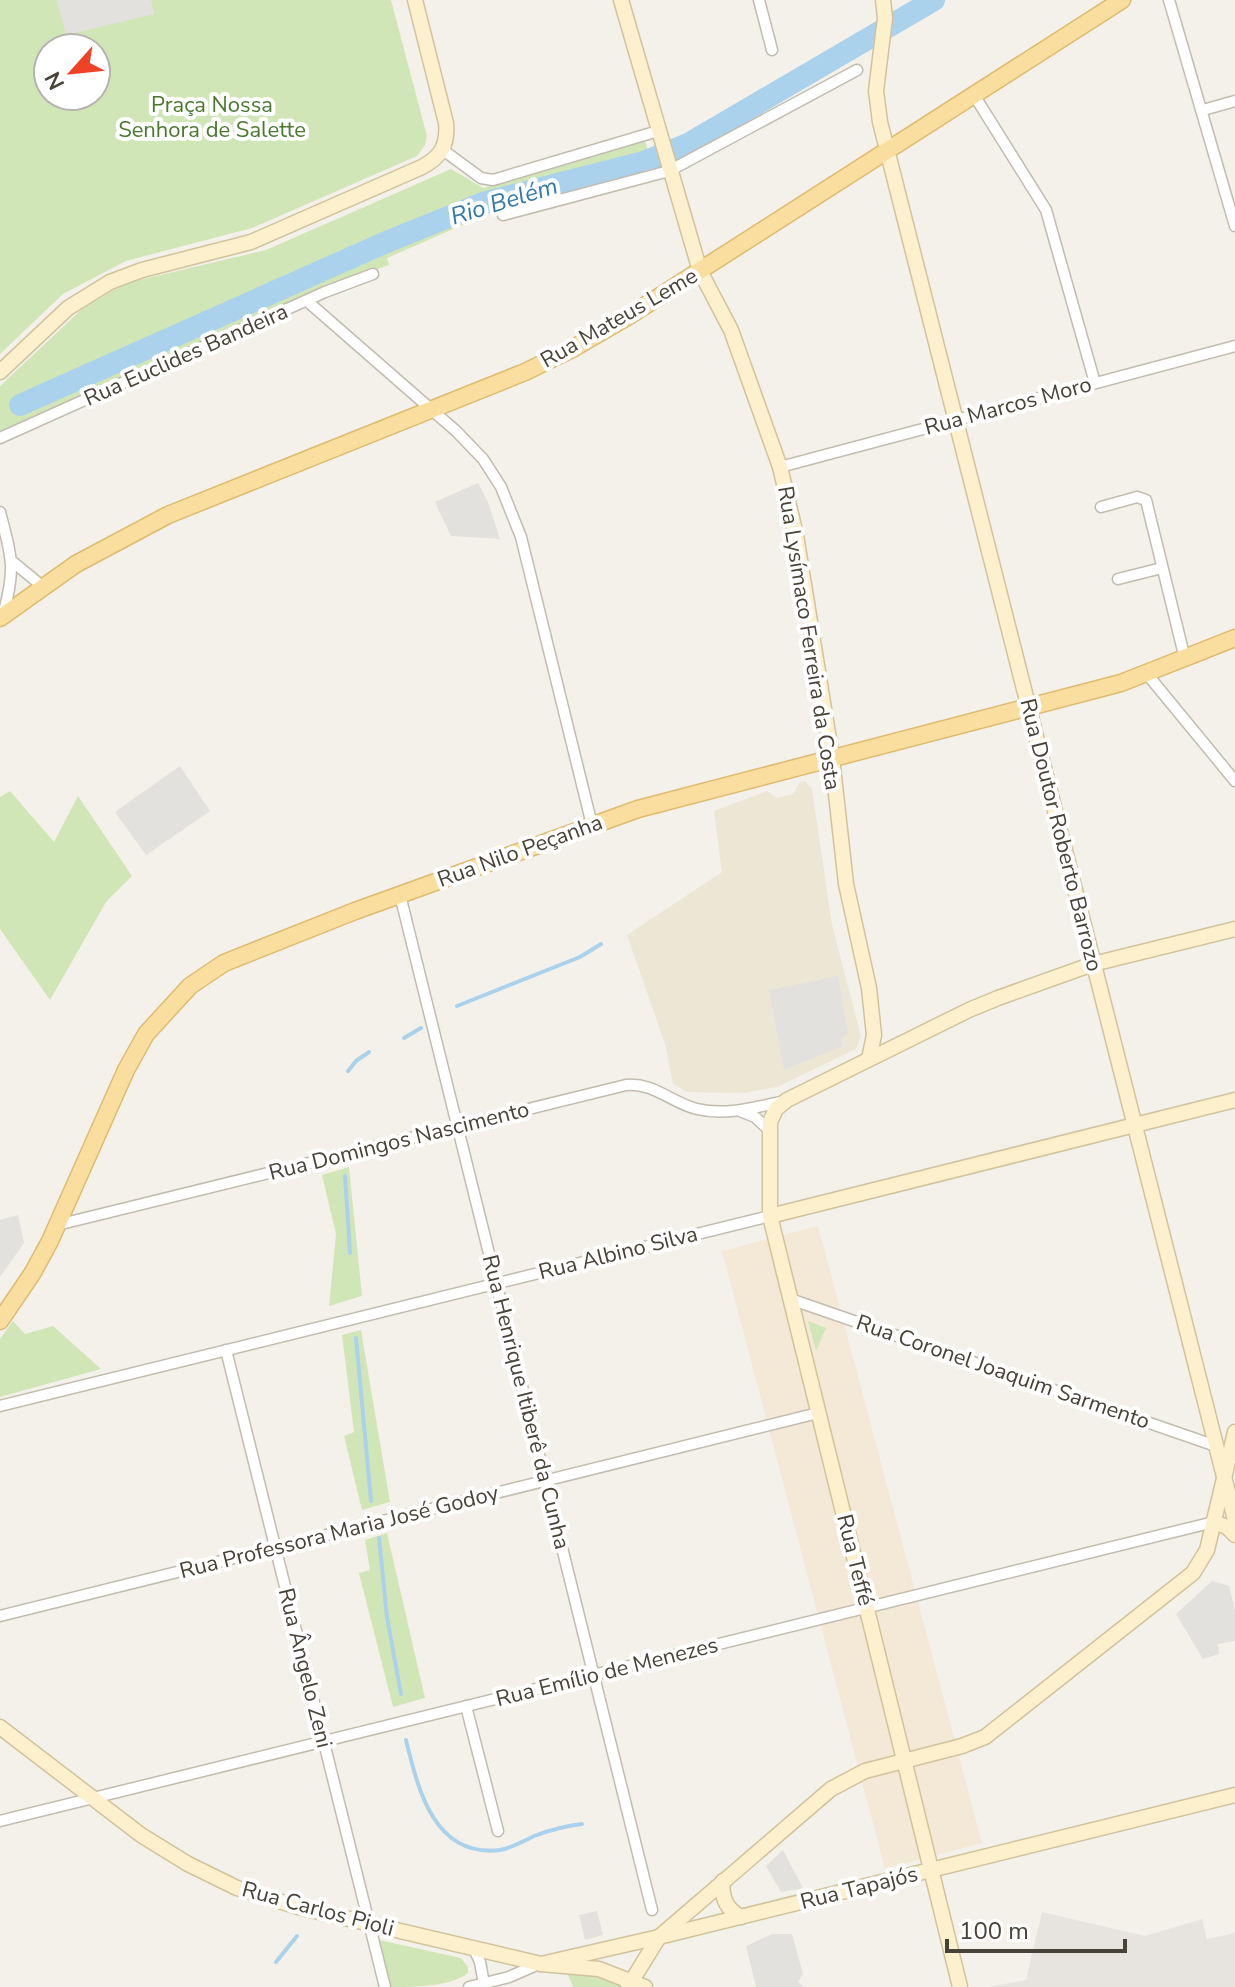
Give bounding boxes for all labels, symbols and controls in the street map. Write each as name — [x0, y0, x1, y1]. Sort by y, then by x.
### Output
north arrow — [32, 32, 112, 112]
text: N — [38, 66, 72, 95]
park label: Praça Nossa Senhora de Salette — [118, 90, 306, 145]
water label: Rio Belém — [447, 170, 561, 232]
street label: Rua Mateus Leme — [535, 261, 703, 375]
street label: Rua Euclides Bandeira — [79, 297, 293, 413]
street label: Rua Marcos Moro — [921, 369, 1095, 443]
street label: Rua Lysímaco Ferreira da Costa — [770, 484, 848, 792]
street label: Rua Doutor Roberto Barrozo — [1013, 695, 1109, 975]
street label: Rua Nilo Peçanha — [433, 807, 607, 895]
street label: Rua Domingos Nascimento — [266, 1094, 532, 1188]
street label: Rua Albino Silva — [535, 1219, 701, 1287]
street label: Rua Henrique Itiberê da Cunha — [475, 1252, 577, 1552]
street label: Rua Coronel Joaquim Sarmento — [852, 1308, 1154, 1436]
street label: Rua Professora Maria José Godoy — [176, 1478, 502, 1586]
street label: Rua Teffé — [829, 1511, 881, 1609]
street label: Rua Ângelo Zeni — [271, 1585, 339, 1751]
street label: Rua Emílio de Menezes — [493, 1630, 721, 1714]
street label: Rua Tapajós — [797, 1859, 921, 1917]
street label: Rua Carlos Pioli — [239, 1874, 397, 1944]
scale bar — [947, 1903, 1125, 1953]
text: 100 m — [959, 1915, 1029, 1947]

